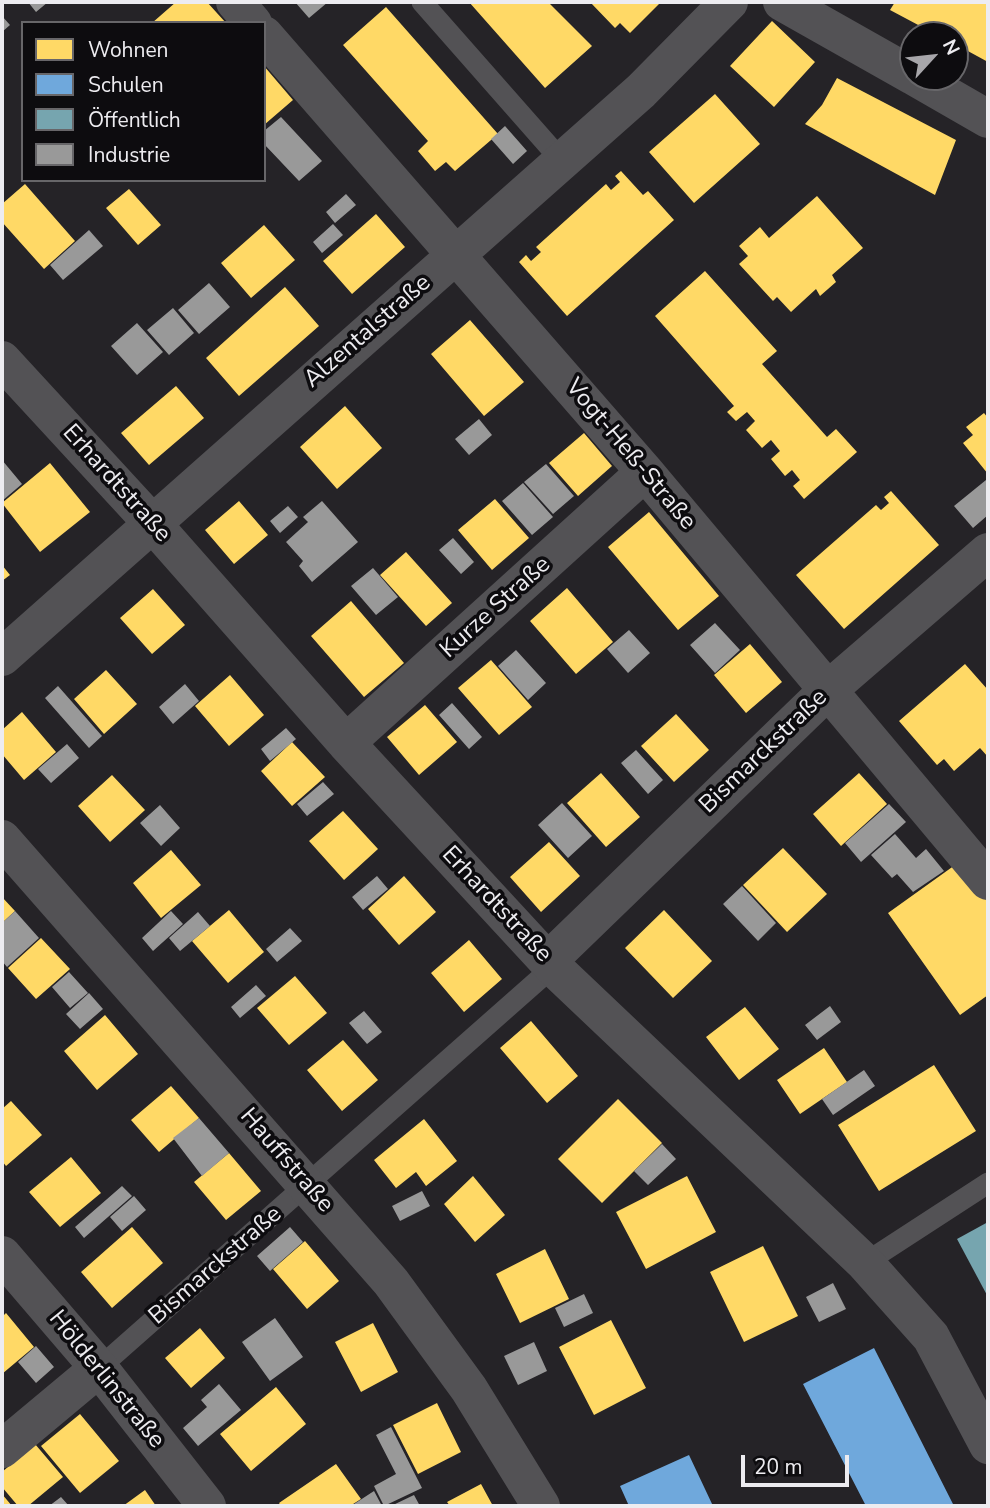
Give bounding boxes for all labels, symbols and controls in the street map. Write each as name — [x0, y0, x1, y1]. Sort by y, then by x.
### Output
legend — [21, 21, 266, 182]
north arrow — [899, 21, 969, 91]
text: N — [936, 35, 966, 60]
text: Wohnen — [88, 36, 169, 64]
text: Schulen — [88, 71, 164, 99]
text: Öffentlich — [88, 106, 181, 134]
text: Industrie — [88, 141, 170, 169]
street label: Alzentalstraße — [299, 269, 437, 395]
street label: Vogt-Heß-Straße — [558, 374, 702, 536]
street label: Erhardtstraße — [56, 419, 176, 549]
street label: Kurze Straße — [435, 551, 557, 665]
street label: Bismarckstraße — [694, 684, 834, 820]
street label: Erhardtstraße — [435, 841, 557, 969]
street label: Hauffstraße — [233, 1103, 339, 1219]
street label: Bismarckstraße — [144, 1201, 288, 1331]
street label: Hölderlinstraße — [42, 1305, 170, 1455]
scale bar — [745, 1442, 853, 1486]
text: 20 m — [754, 1453, 803, 1481]

